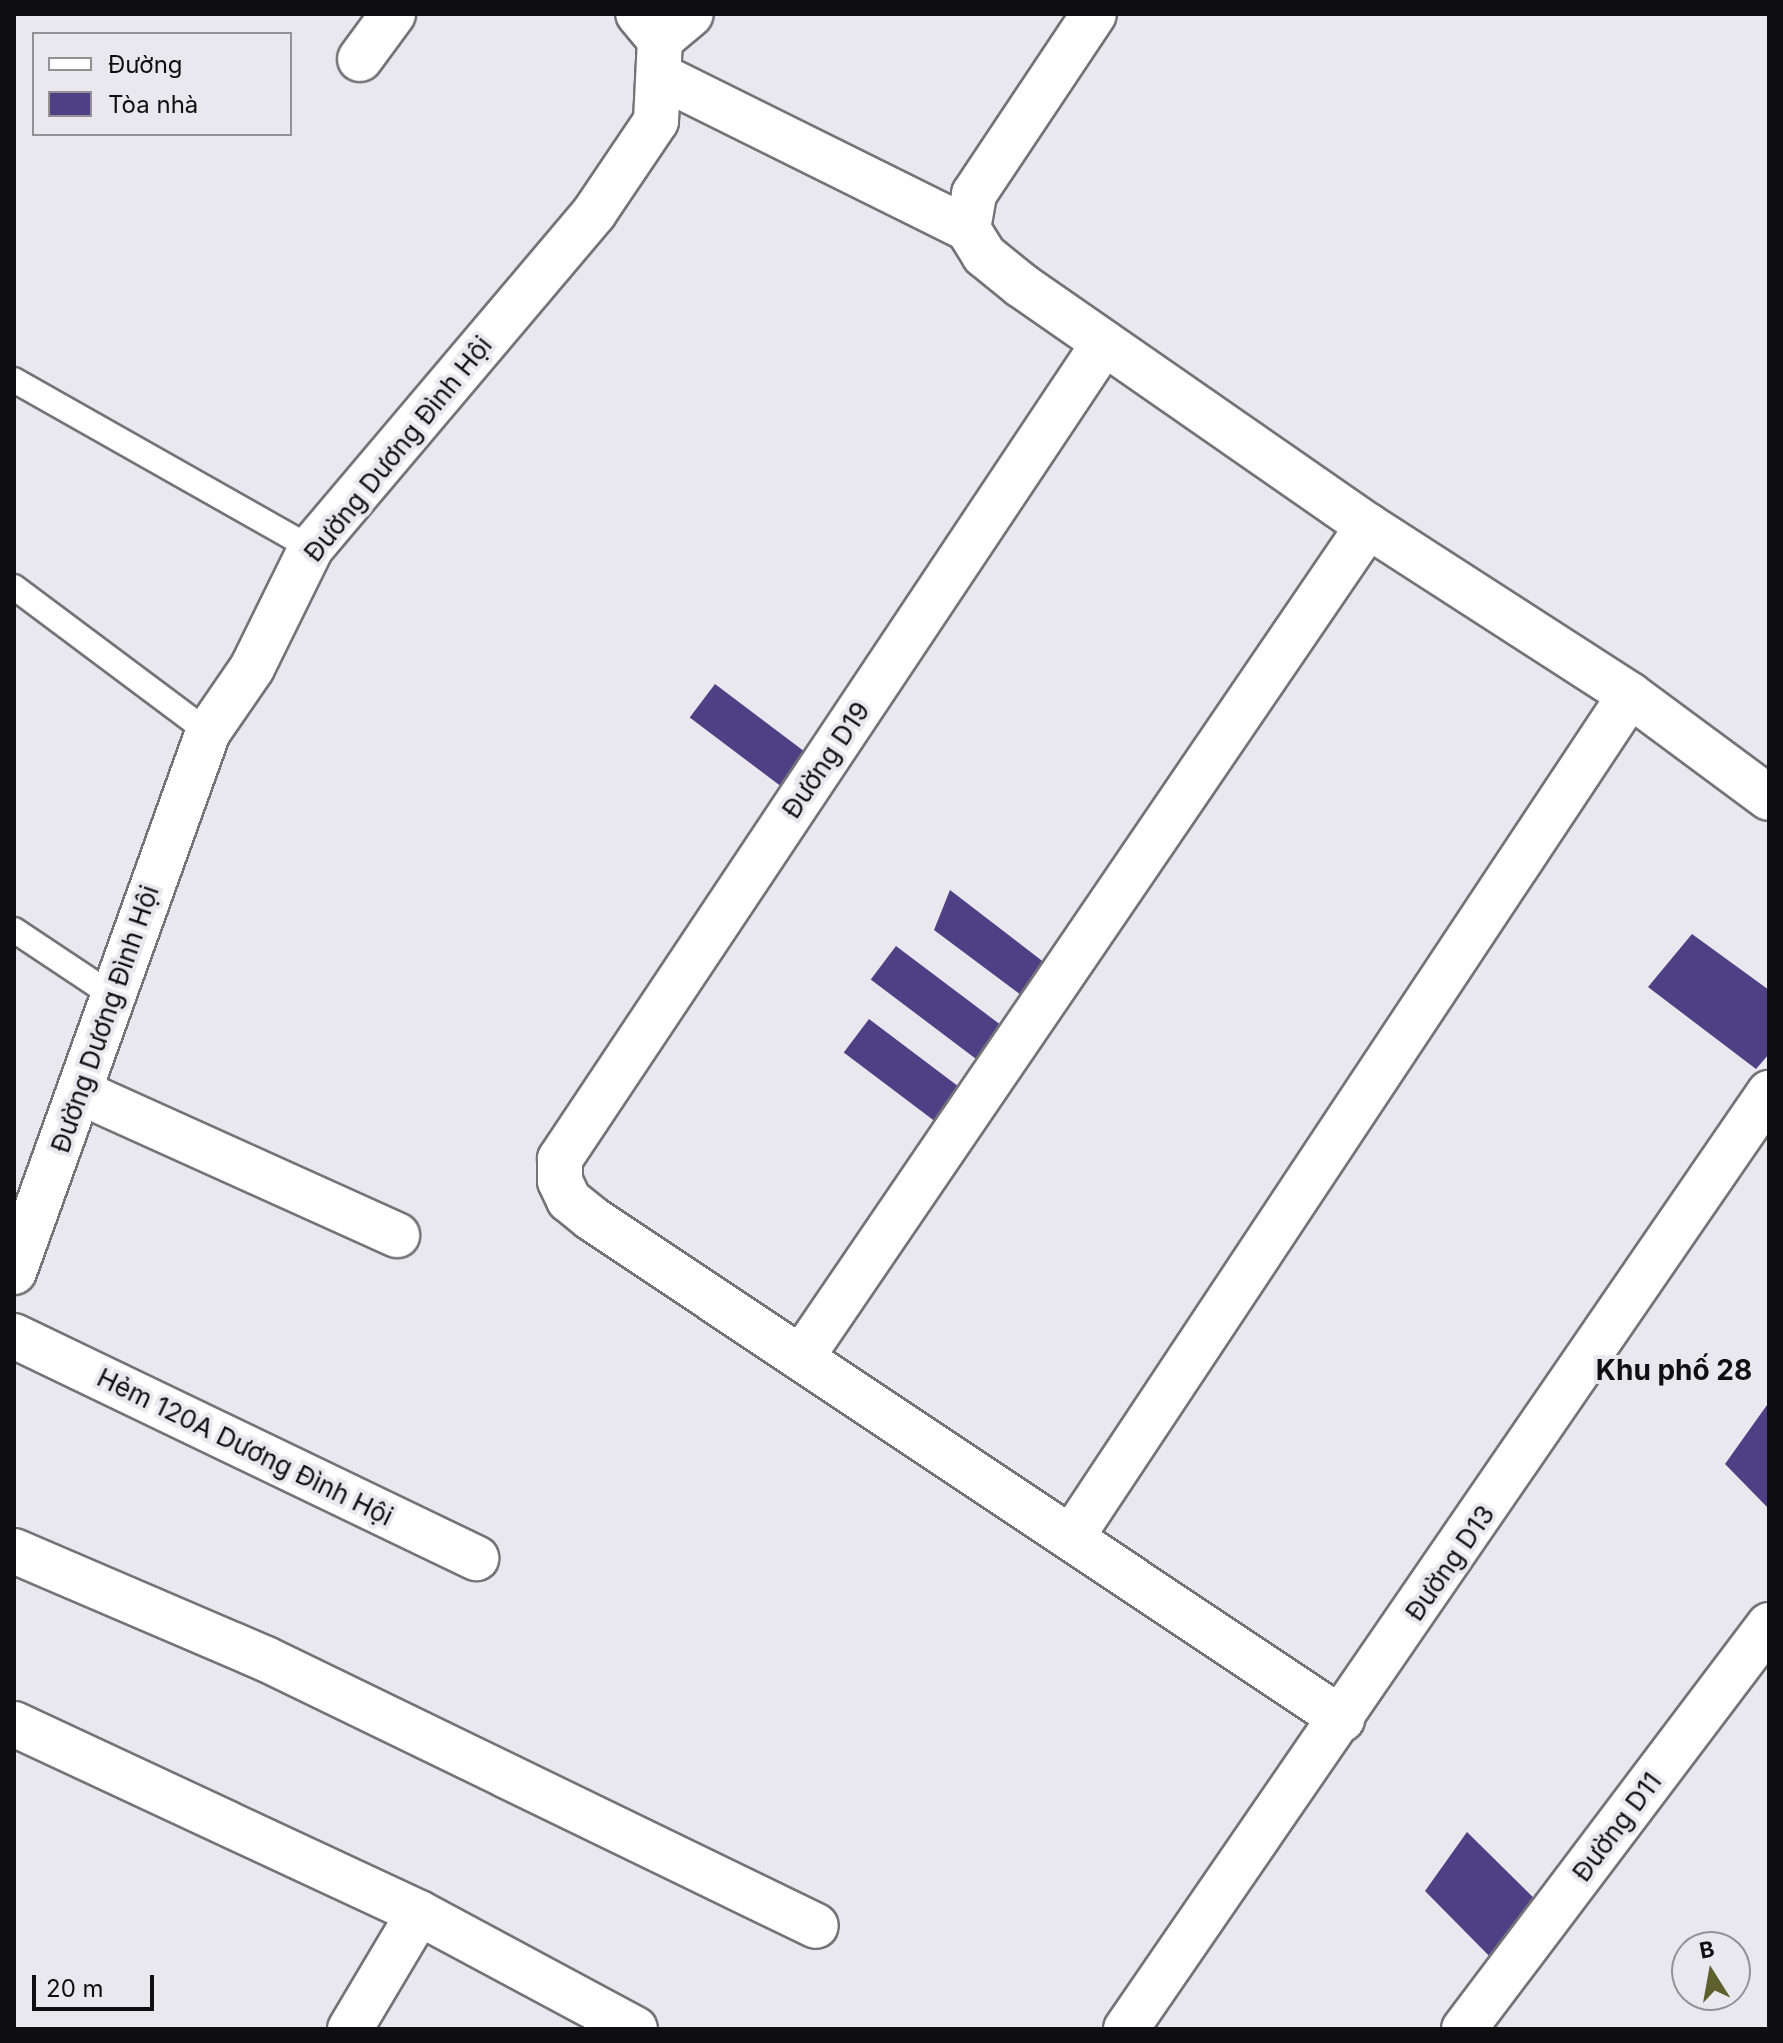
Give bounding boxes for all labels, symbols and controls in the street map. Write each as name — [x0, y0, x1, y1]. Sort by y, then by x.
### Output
legend — [32, 32, 292, 136]
text: Đường — [108, 50, 183, 79]
text: Tòa nhà — [108, 90, 198, 119]
street label: Đường Dương Đình Hội — [298, 330, 498, 568]
street label: Đường D19 — [776, 696, 876, 824]
street label: Đường Dương Đình Hội — [45, 881, 165, 1157]
district label: Khu phố 28 — [1596, 1353, 1752, 1387]
street label: Hẻm 120A Dương Đình Hội — [92, 1362, 398, 1532]
street label: Đường D13 — [1399, 1499, 1501, 1627]
street label: Đường D11 — [1566, 1766, 1668, 1888]
north arrow — [1671, 1931, 1751, 2011]
text: B — [1697, 1935, 1716, 1964]
scale bar — [36, 1959, 158, 2009]
text: 20 m — [46, 1974, 104, 2003]

